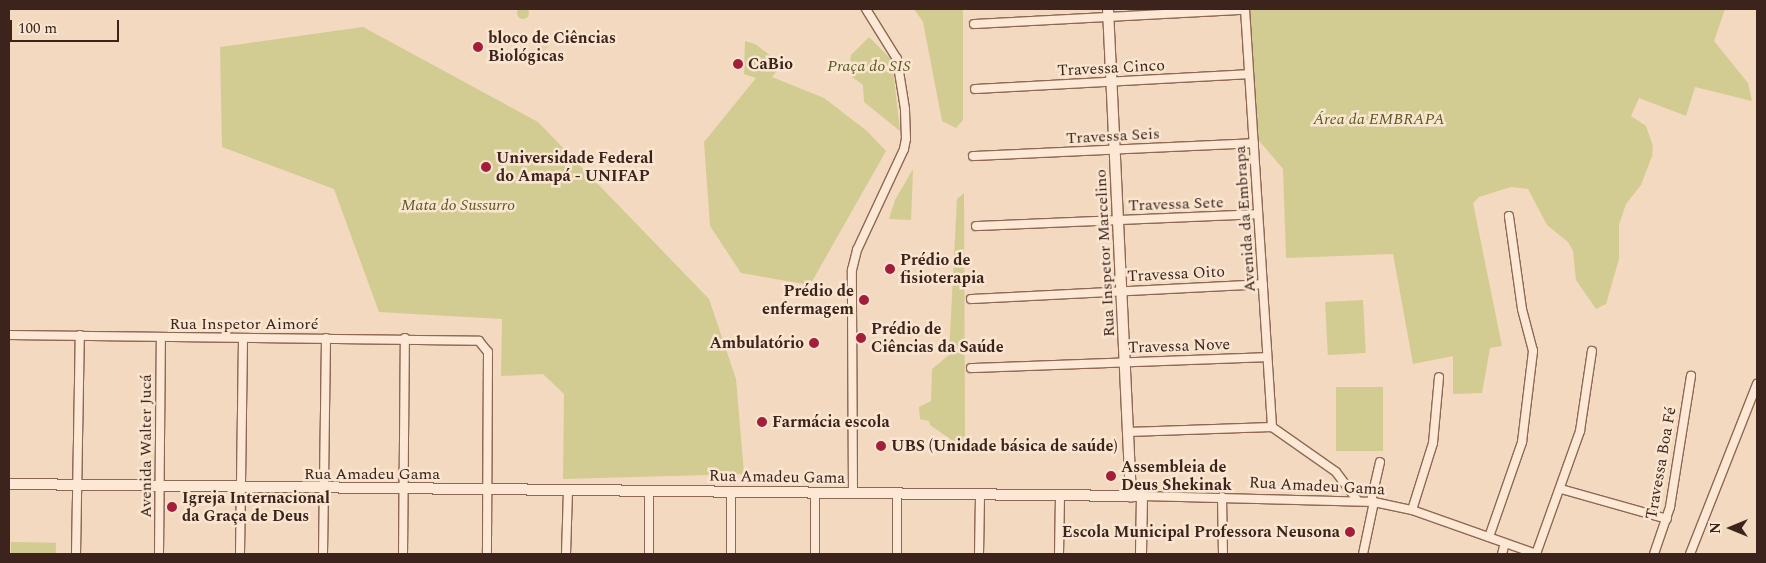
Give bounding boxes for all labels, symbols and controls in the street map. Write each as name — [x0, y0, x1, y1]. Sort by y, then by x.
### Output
scale bar — [12, 10, 121, 42]
text: 100 m — [18, 17, 57, 40]
place label: bloco de Ciências Biológicas — [488, 28, 616, 66]
marker: bloco de Ciências Biológicas — [472, 41, 484, 53]
place label: CaBio — [748, 54, 793, 74]
park label: Praça do SIS — [827, 56, 911, 76]
street label: Travessa Cinco — [1057, 56, 1165, 80]
marker: CaBio — [732, 58, 744, 70]
park label: Área da EMBRAPA — [1313, 109, 1445, 129]
street label: Travessa Seis — [1066, 124, 1160, 148]
street label: Avenida da Embrapa — [1230, 145, 1260, 293]
place label: Universidade Federal do Amapá - UNIFAP — [496, 148, 654, 186]
marker: Universidade Federal do Amapá - UNIFAP — [480, 161, 492, 173]
street label: Rua Inspetor Marcelino — [1091, 169, 1119, 337]
street label: Travessa Sete — [1128, 193, 1224, 215]
park label: Mata do Sussurro — [401, 195, 515, 215]
place label: Prédio de fisioterapia — [900, 250, 984, 288]
street label: Travessa Oito — [1127, 262, 1225, 286]
marker: Prédio de fisioterapia — [884, 263, 896, 275]
place label: Prédio de enfermagem — [762, 281, 854, 319]
marker: Prédio de enfermagem — [858, 294, 870, 306]
street label: Rua Inspetor Aimoré — [170, 314, 318, 334]
place label: Prédio de Ciências da Saúde — [871, 319, 1004, 357]
marker: Prédio de Ciências da Saúde — [855, 332, 867, 344]
place label: Ambulatório — [709, 333, 804, 353]
street label: Travessa Nove — [1127, 335, 1231, 357]
marker: Ambulatório — [808, 337, 820, 349]
street label: Avenida Walter Jucá — [136, 374, 156, 518]
street label: Travessa Boa Fé — [1642, 405, 1680, 521]
place label: Farmácia escola — [772, 412, 890, 432]
marker: Farmácia escola — [756, 416, 768, 428]
place label: UBS (Unidade básica de saúde) — [891, 436, 1118, 456]
marker: UBS (Unidade básica de saúde) — [875, 440, 887, 452]
place label: Assembleia de Deus Shekinak — [1121, 457, 1232, 495]
street label: Rua Amadeu Gama — [304, 464, 440, 484]
street label: Rua Amadeu Gama — [709, 466, 845, 488]
marker: Assembleia de Deus Shekinak — [1105, 470, 1117, 482]
street label: Rua Amadeu Gama — [1249, 473, 1385, 499]
place label: Igreja Internacional da Graça de Deus — [182, 488, 330, 526]
marker: Igreja Internacional da Graça de Deus — [166, 501, 178, 513]
north arrow — [1706, 503, 1756, 553]
place label: Escola Municipal Professora Neusona — [1062, 522, 1340, 542]
text: N — [1705, 522, 1726, 534]
marker: Escola Municipal Professora Neusona — [1344, 526, 1356, 538]

